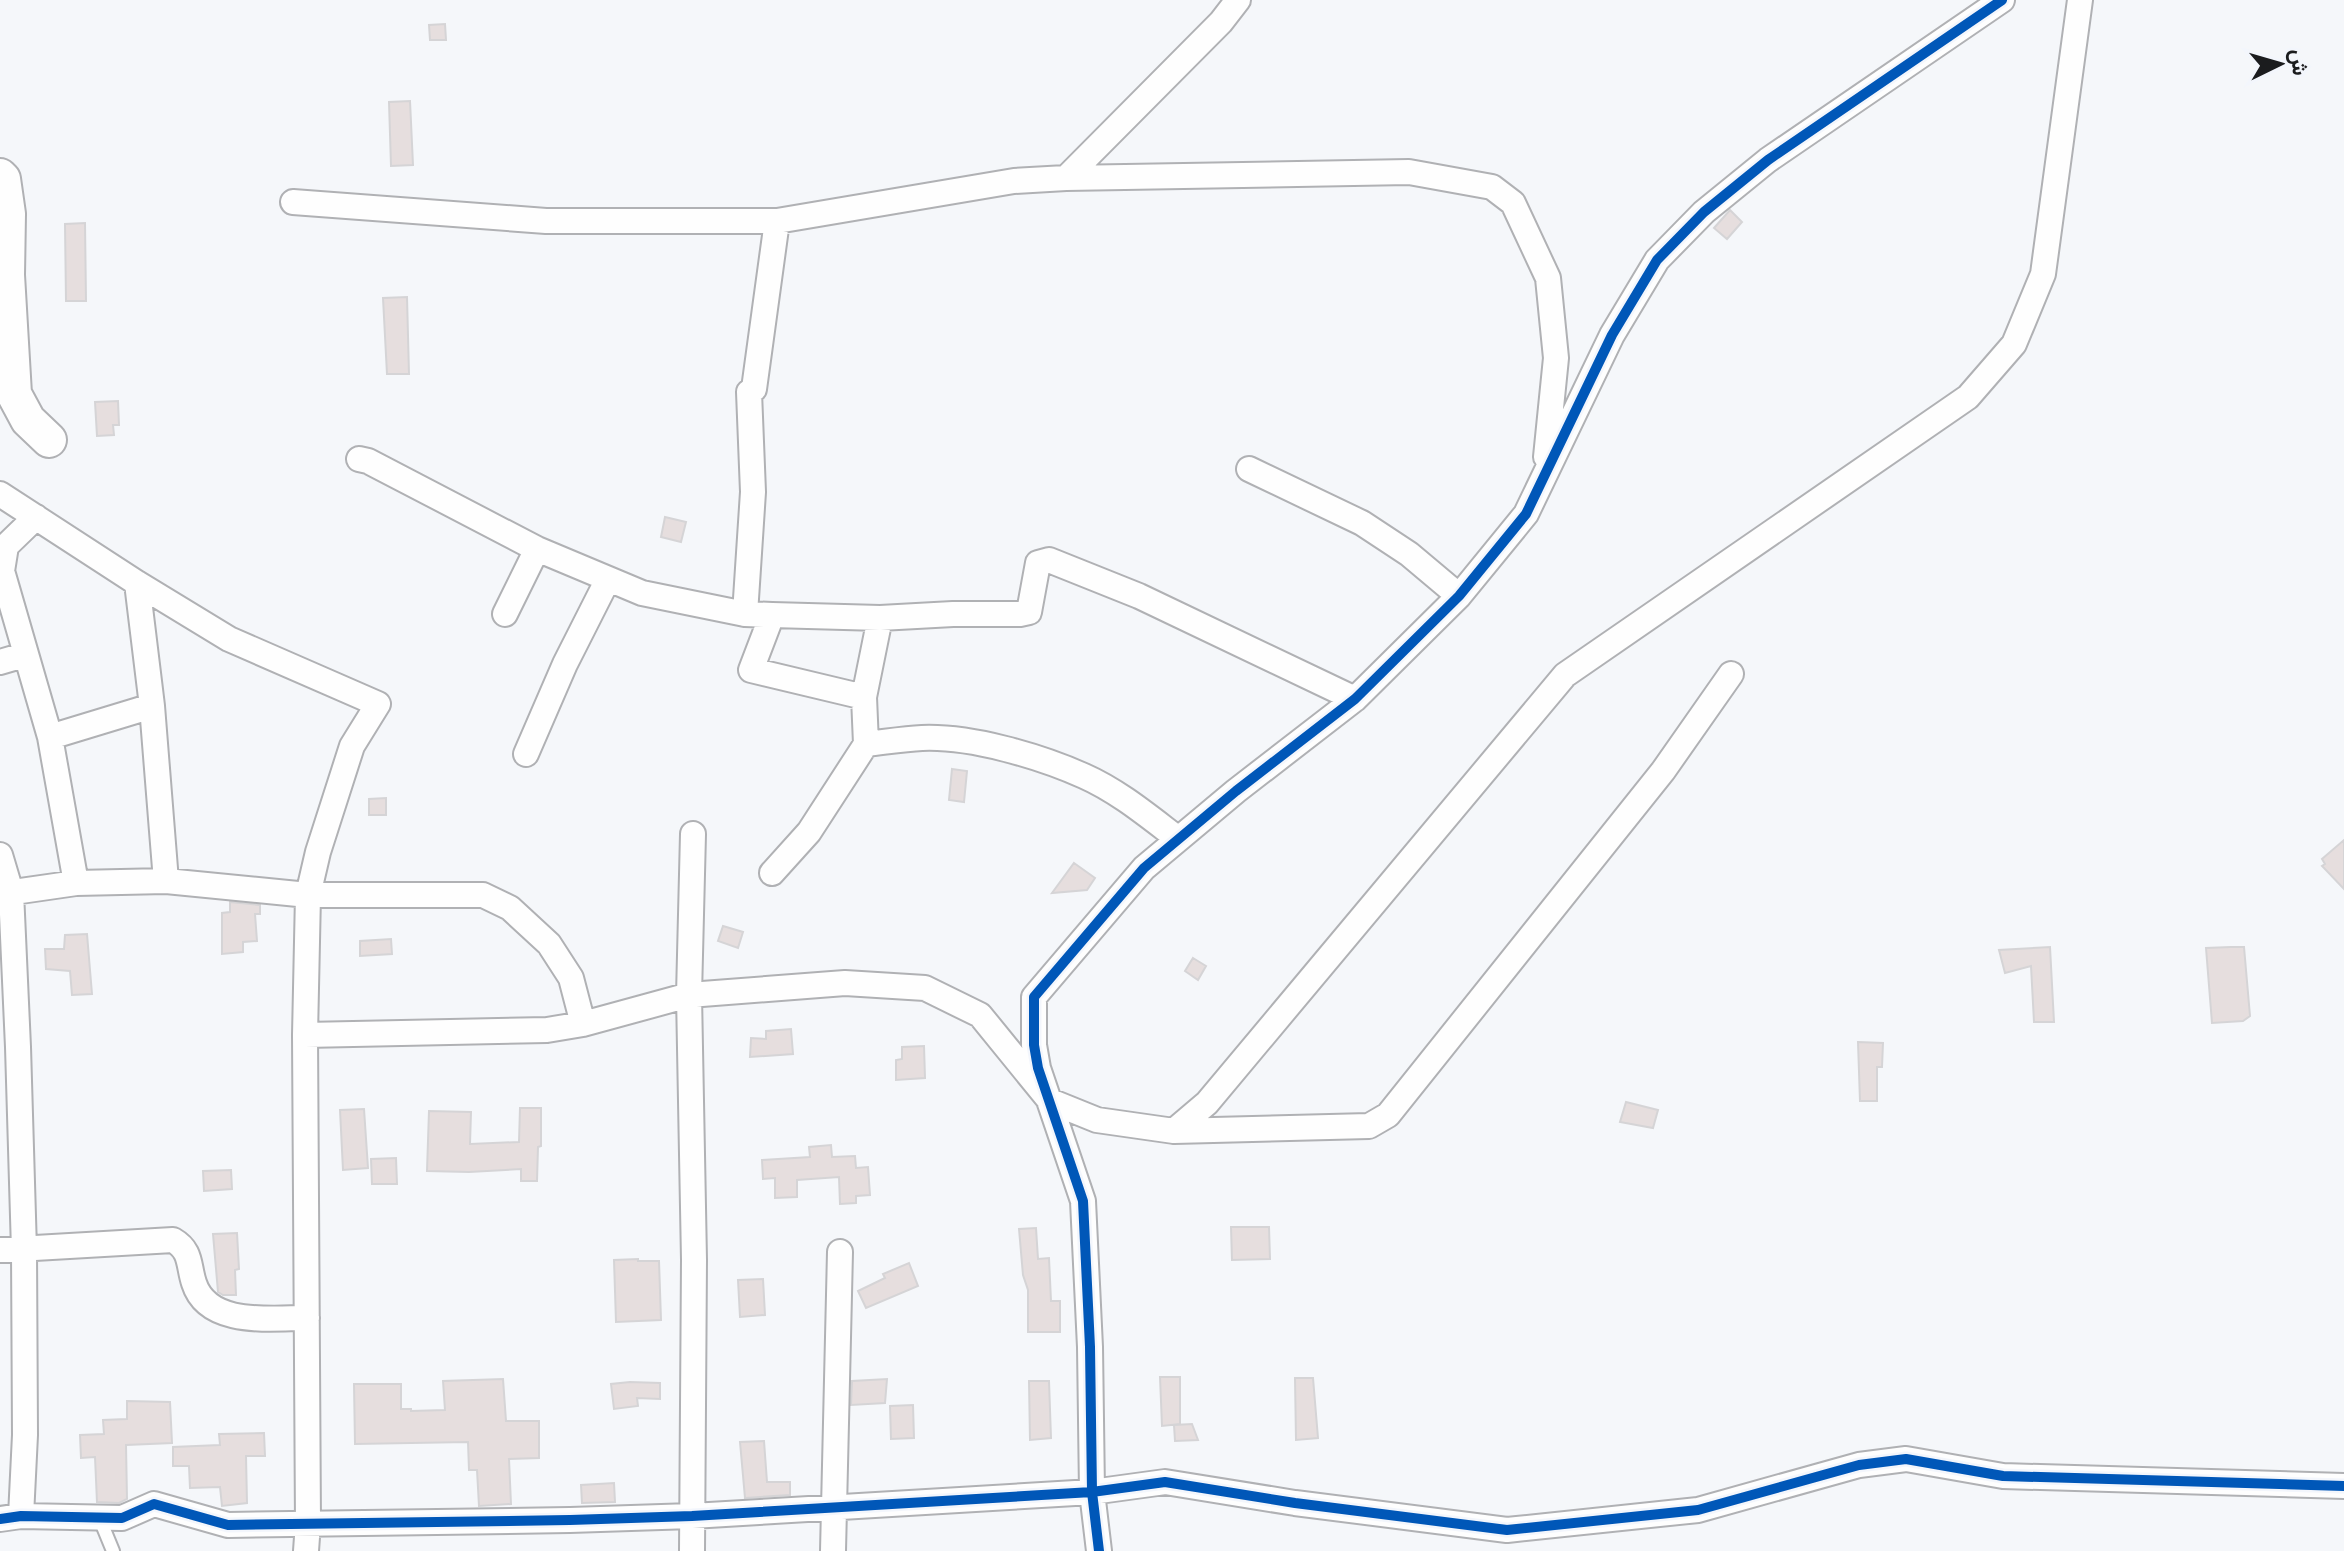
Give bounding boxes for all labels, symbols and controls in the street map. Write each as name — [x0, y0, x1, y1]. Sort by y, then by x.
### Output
north arrow — [2240, 24, 2320, 104]
text: ش — [2285, 48, 2314, 77]

